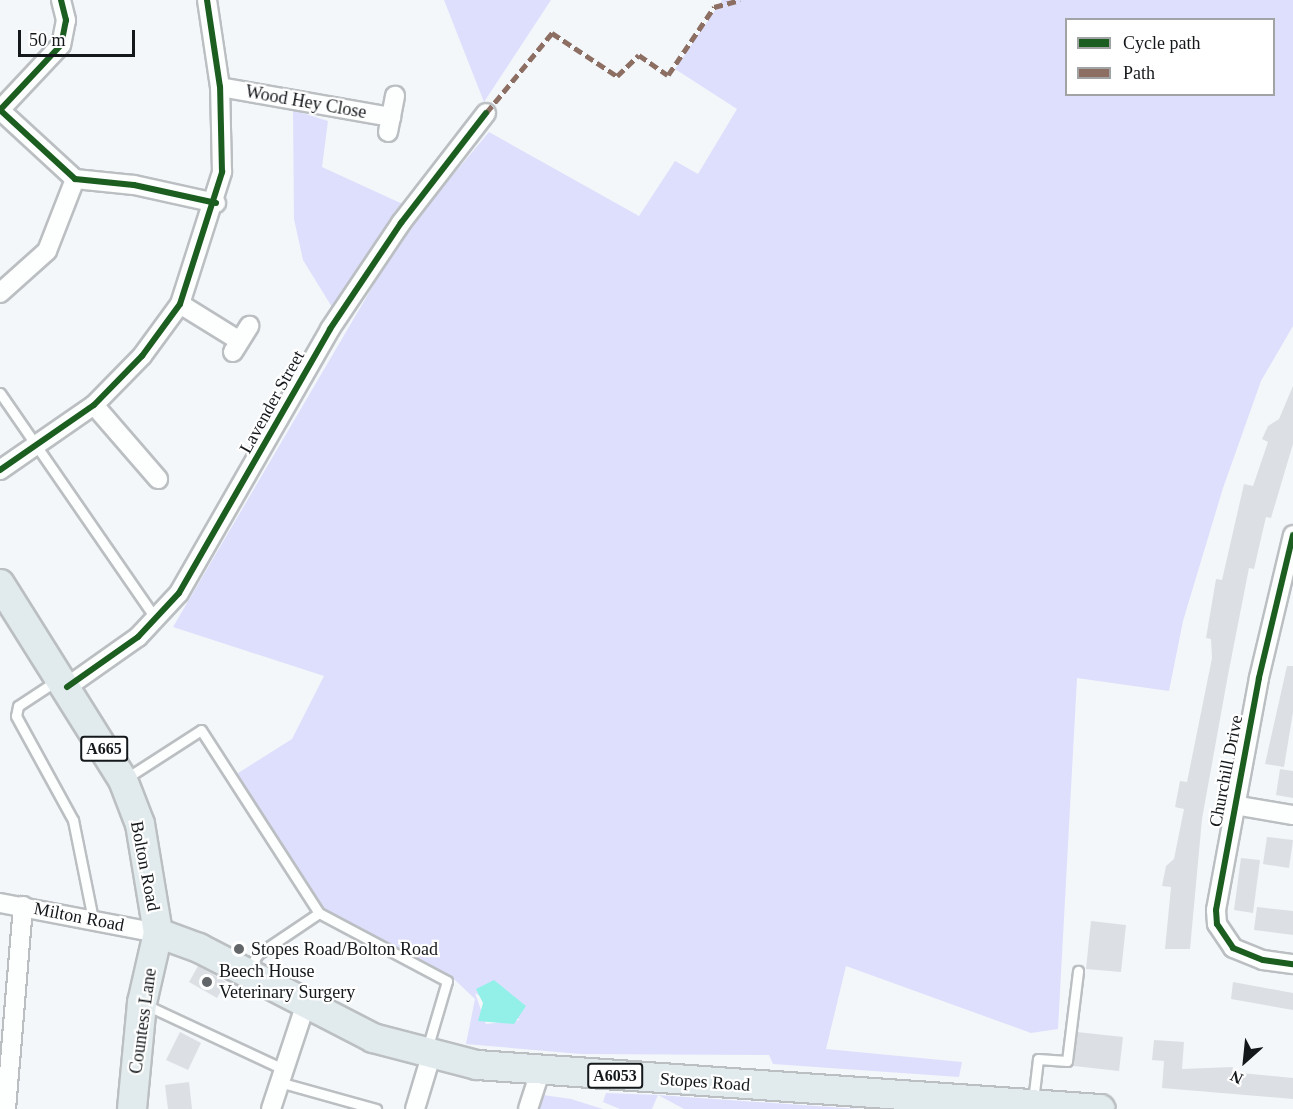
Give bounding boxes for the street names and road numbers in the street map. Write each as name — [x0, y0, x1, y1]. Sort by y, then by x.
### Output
street label: Wood Hey Close — [244, 81, 368, 123]
street label: Lavender Street — [235, 347, 309, 457]
street label: Churchill Drive — [1205, 713, 1247, 829]
road number: A665 — [80, 736, 128, 762]
street label: Bolton Road — [126, 819, 164, 913]
street label: Milton Road — [32, 898, 126, 936]
street label: Countess Lane — [125, 967, 161, 1075]
road number: A6053 — [586, 1063, 644, 1089]
street label: Stopes Road — [659, 1068, 751, 1096]

